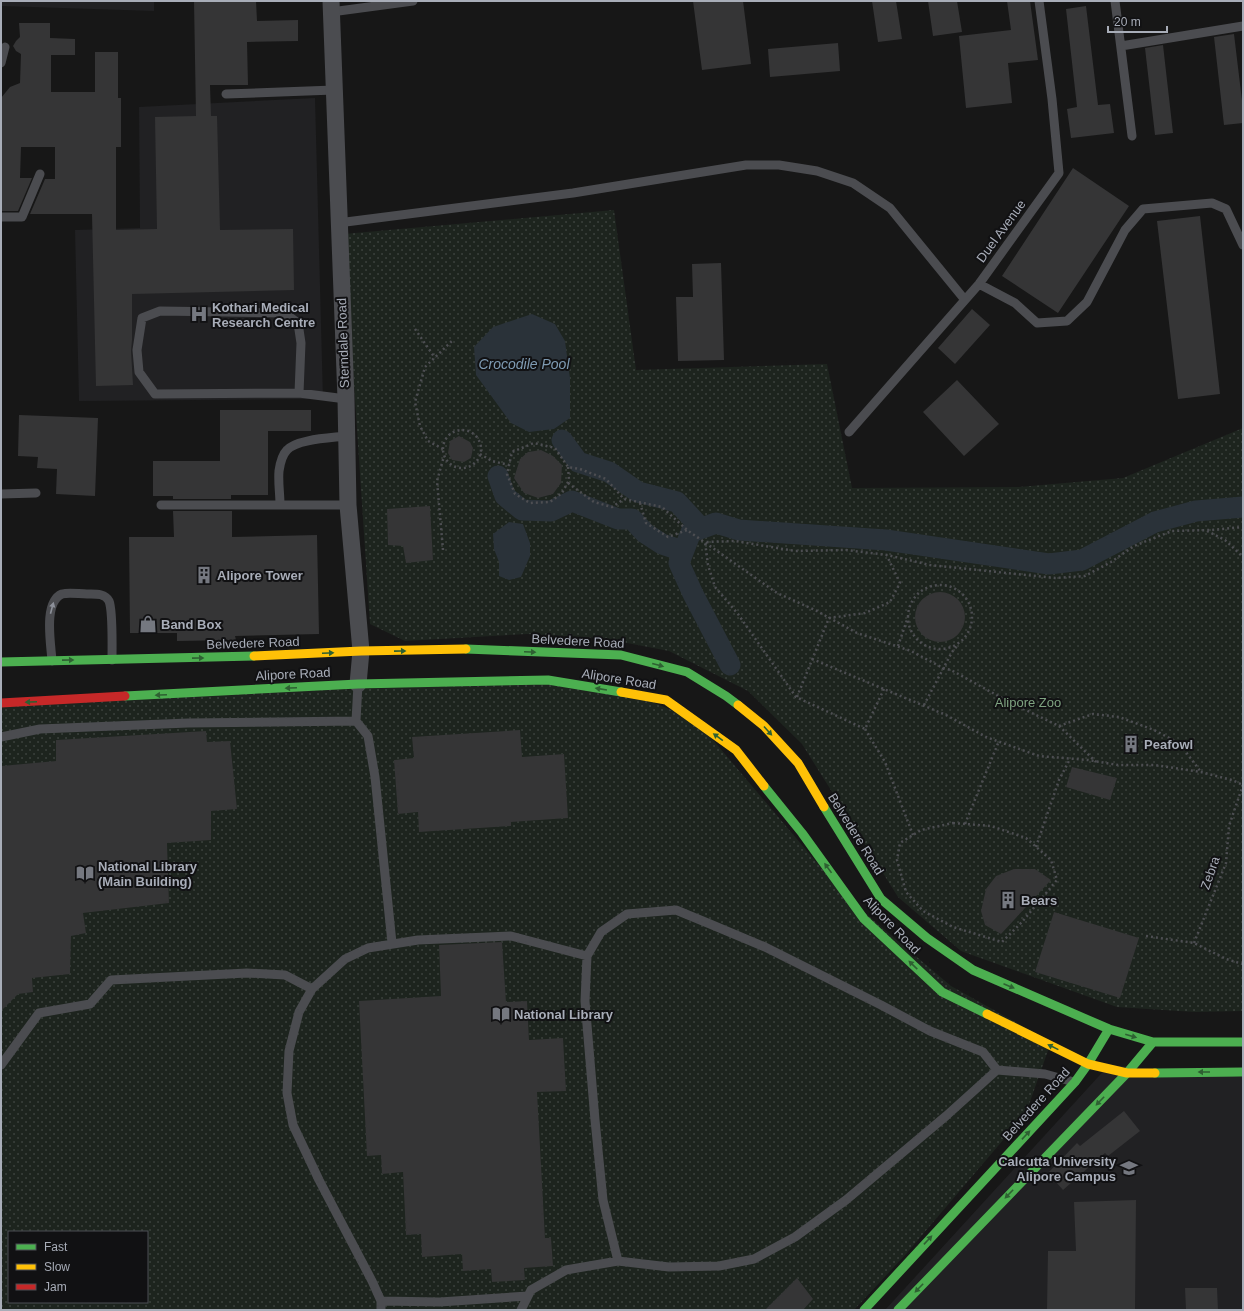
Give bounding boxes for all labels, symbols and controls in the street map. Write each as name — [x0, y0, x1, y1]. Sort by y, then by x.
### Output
scale bar — [1108, 8, 1167, 34]
text: 20 m — [1114, 15, 1141, 29]
street label: Duel Avenue — [973, 197, 1029, 265]
street label: Sterndale Road — [334, 298, 352, 388]
place label: Kothari Medical Research Centre — [212, 300, 315, 330]
hospital icon: Kothari Medical Research Centre — [189, 304, 209, 324]
water label: Crocodile Pool — [478, 356, 570, 372]
building icon: Alipore Tower — [194, 565, 214, 585]
place label: Alipore Tower — [217, 568, 303, 583]
one-way arrow — [50, 602, 56, 614]
shop icon: Band Box — [138, 614, 158, 634]
place label: Band Box — [161, 617, 222, 632]
street label: Belvedere Road — [531, 631, 625, 651]
street label: Belvedere Road — [206, 634, 300, 652]
one-way arrow — [394, 648, 407, 654]
one-way arrow — [524, 648, 536, 655]
one-way arrow — [322, 650, 335, 656]
one-way arrow — [192, 655, 205, 661]
one-way arrow — [62, 657, 74, 664]
one-way arrow — [653, 662, 665, 668]
street label: Alipore Road — [255, 665, 331, 683]
street label: Alipore Road — [581, 666, 657, 692]
one-way arrow — [285, 684, 297, 691]
one-way arrow — [595, 686, 607, 692]
one-way arrow — [155, 691, 167, 698]
park label: Alipore Zoo — [995, 695, 1061, 710]
one-way arrow — [25, 698, 37, 705]
one-way arrow — [763, 726, 773, 736]
one-way arrow — [713, 733, 723, 741]
building icon: Peafowl — [1121, 734, 1141, 754]
place label: Peafowl — [1144, 737, 1193, 752]
street label: Belvedere Road — [825, 790, 887, 878]
street label: Zebra — [1197, 854, 1223, 892]
place label: National Library (Main Building) — [98, 859, 198, 889]
library icon: National Library (Main Building) — [75, 863, 95, 883]
one-way arrow — [823, 863, 832, 874]
building icon: Bears — [998, 890, 1018, 910]
street label: Alipore Road — [861, 893, 923, 957]
place label: Bears — [1021, 893, 1057, 908]
one-way arrow — [908, 961, 919, 970]
one-way arrow — [1003, 983, 1015, 989]
library icon: National Library — [491, 1004, 511, 1024]
place label: National Library — [514, 1007, 614, 1022]
one-way arrow — [1125, 1033, 1137, 1039]
one-way arrow — [1047, 1044, 1058, 1050]
street label: Belvedere Road — [999, 1064, 1073, 1144]
one-way arrow — [1197, 1069, 1210, 1075]
one-way arrow — [1095, 1096, 1104, 1106]
one-way arrow — [1022, 1130, 1031, 1140]
place label: Calcutta University Alipore Campus — [998, 1154, 1117, 1184]
school or university icon: Calcutta University Alipore Campus — [1119, 1158, 1139, 1178]
one-way arrow — [1004, 1189, 1014, 1199]
legend — [8, 1231, 148, 1303]
one-way arrow — [924, 1235, 933, 1246]
text: Fast — [44, 1240, 68, 1254]
text: Slow — [44, 1260, 70, 1274]
text: Jam — [44, 1280, 67, 1294]
one-way arrow — [914, 1283, 924, 1293]

